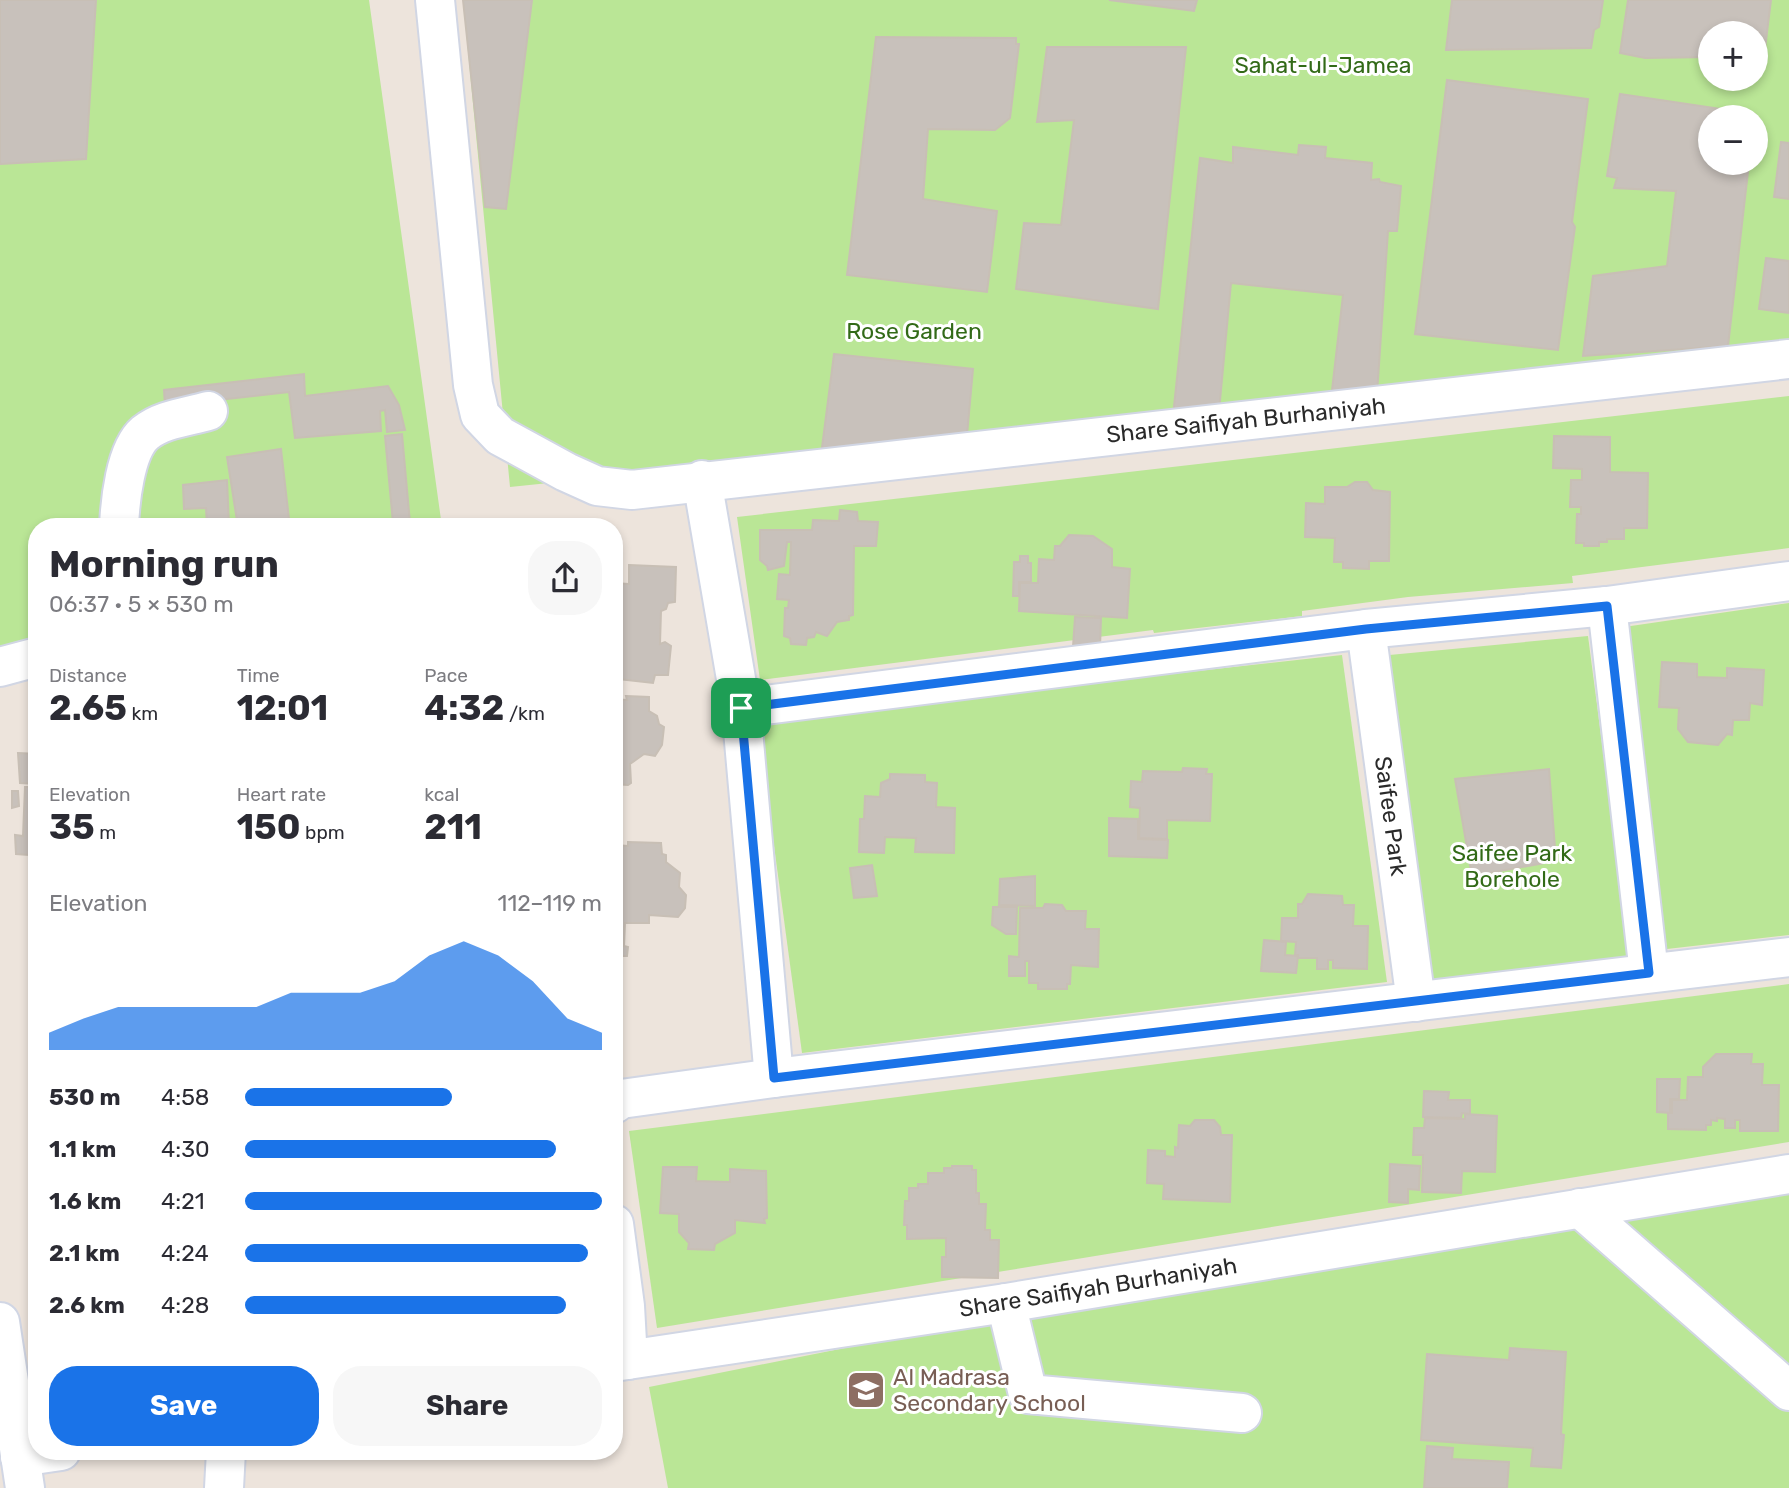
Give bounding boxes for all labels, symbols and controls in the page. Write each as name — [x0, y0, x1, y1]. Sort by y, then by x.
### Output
map controls — [1698, 21, 1768, 175]
button: + — [1698, 21, 1768, 91]
park label: Sahat-ul-Jamea — [1235, 51, 1411, 79]
button: − — [1698, 105, 1768, 175]
park label: Rose Garden — [846, 317, 982, 345]
street label: Share Saifiyah Burhaniyah — [1105, 391, 1387, 449]
text: Morning run — [49, 541, 279, 587]
button: share — [528, 541, 602, 615]
text: 06:37 · 5 × 530 m — [49, 590, 234, 618]
text: Distance — [49, 664, 127, 687]
text: Time — [237, 664, 280, 687]
text: Pace — [424, 664, 468, 687]
pin — [711, 678, 771, 738]
text: 2.65 — [49, 687, 127, 729]
text: 12:01 — [237, 687, 328, 729]
text: 4:32 — [424, 687, 504, 729]
icon: arrive — [722, 689, 760, 727]
text: km — [127, 702, 158, 725]
text: /km — [504, 702, 545, 725]
street label: Saifee Park — [1369, 754, 1413, 878]
text: Elevation — [49, 783, 130, 806]
text: Heart rate — [237, 783, 326, 806]
text: kcal — [424, 783, 459, 806]
text: 35 — [49, 806, 95, 848]
text: 150 — [237, 806, 300, 848]
text: 211 — [424, 806, 482, 848]
text: m — [95, 821, 116, 844]
text: bpm — [300, 821, 345, 844]
park label: Saifee Park Borehole — [1452, 839, 1572, 893]
text: Elevation — [49, 889, 148, 917]
text: 112–119 m — [498, 889, 602, 917]
text: 530 m — [49, 1083, 121, 1111]
text: 4:58 — [161, 1083, 209, 1111]
text: 1.1 km — [49, 1135, 116, 1163]
text: 4:30 — [161, 1135, 210, 1163]
text: 1.6 km — [49, 1187, 121, 1215]
text: 4:21 — [161, 1187, 205, 1215]
text: 2.1 km — [49, 1239, 120, 1267]
text: 4:24 — [161, 1239, 209, 1267]
street label: Share Saifiyah Burhaniyah — [957, 1251, 1239, 1323]
text: 2.6 km — [49, 1291, 125, 1319]
text: 4:28 — [161, 1291, 209, 1319]
place label: Al Madrasa Secondary School — [893, 1363, 1086, 1417]
button: Save — [49, 1366, 319, 1446]
button: Share — [333, 1366, 602, 1446]
school or university icon: Al Madrasa Secondary School — [845, 1369, 887, 1411]

